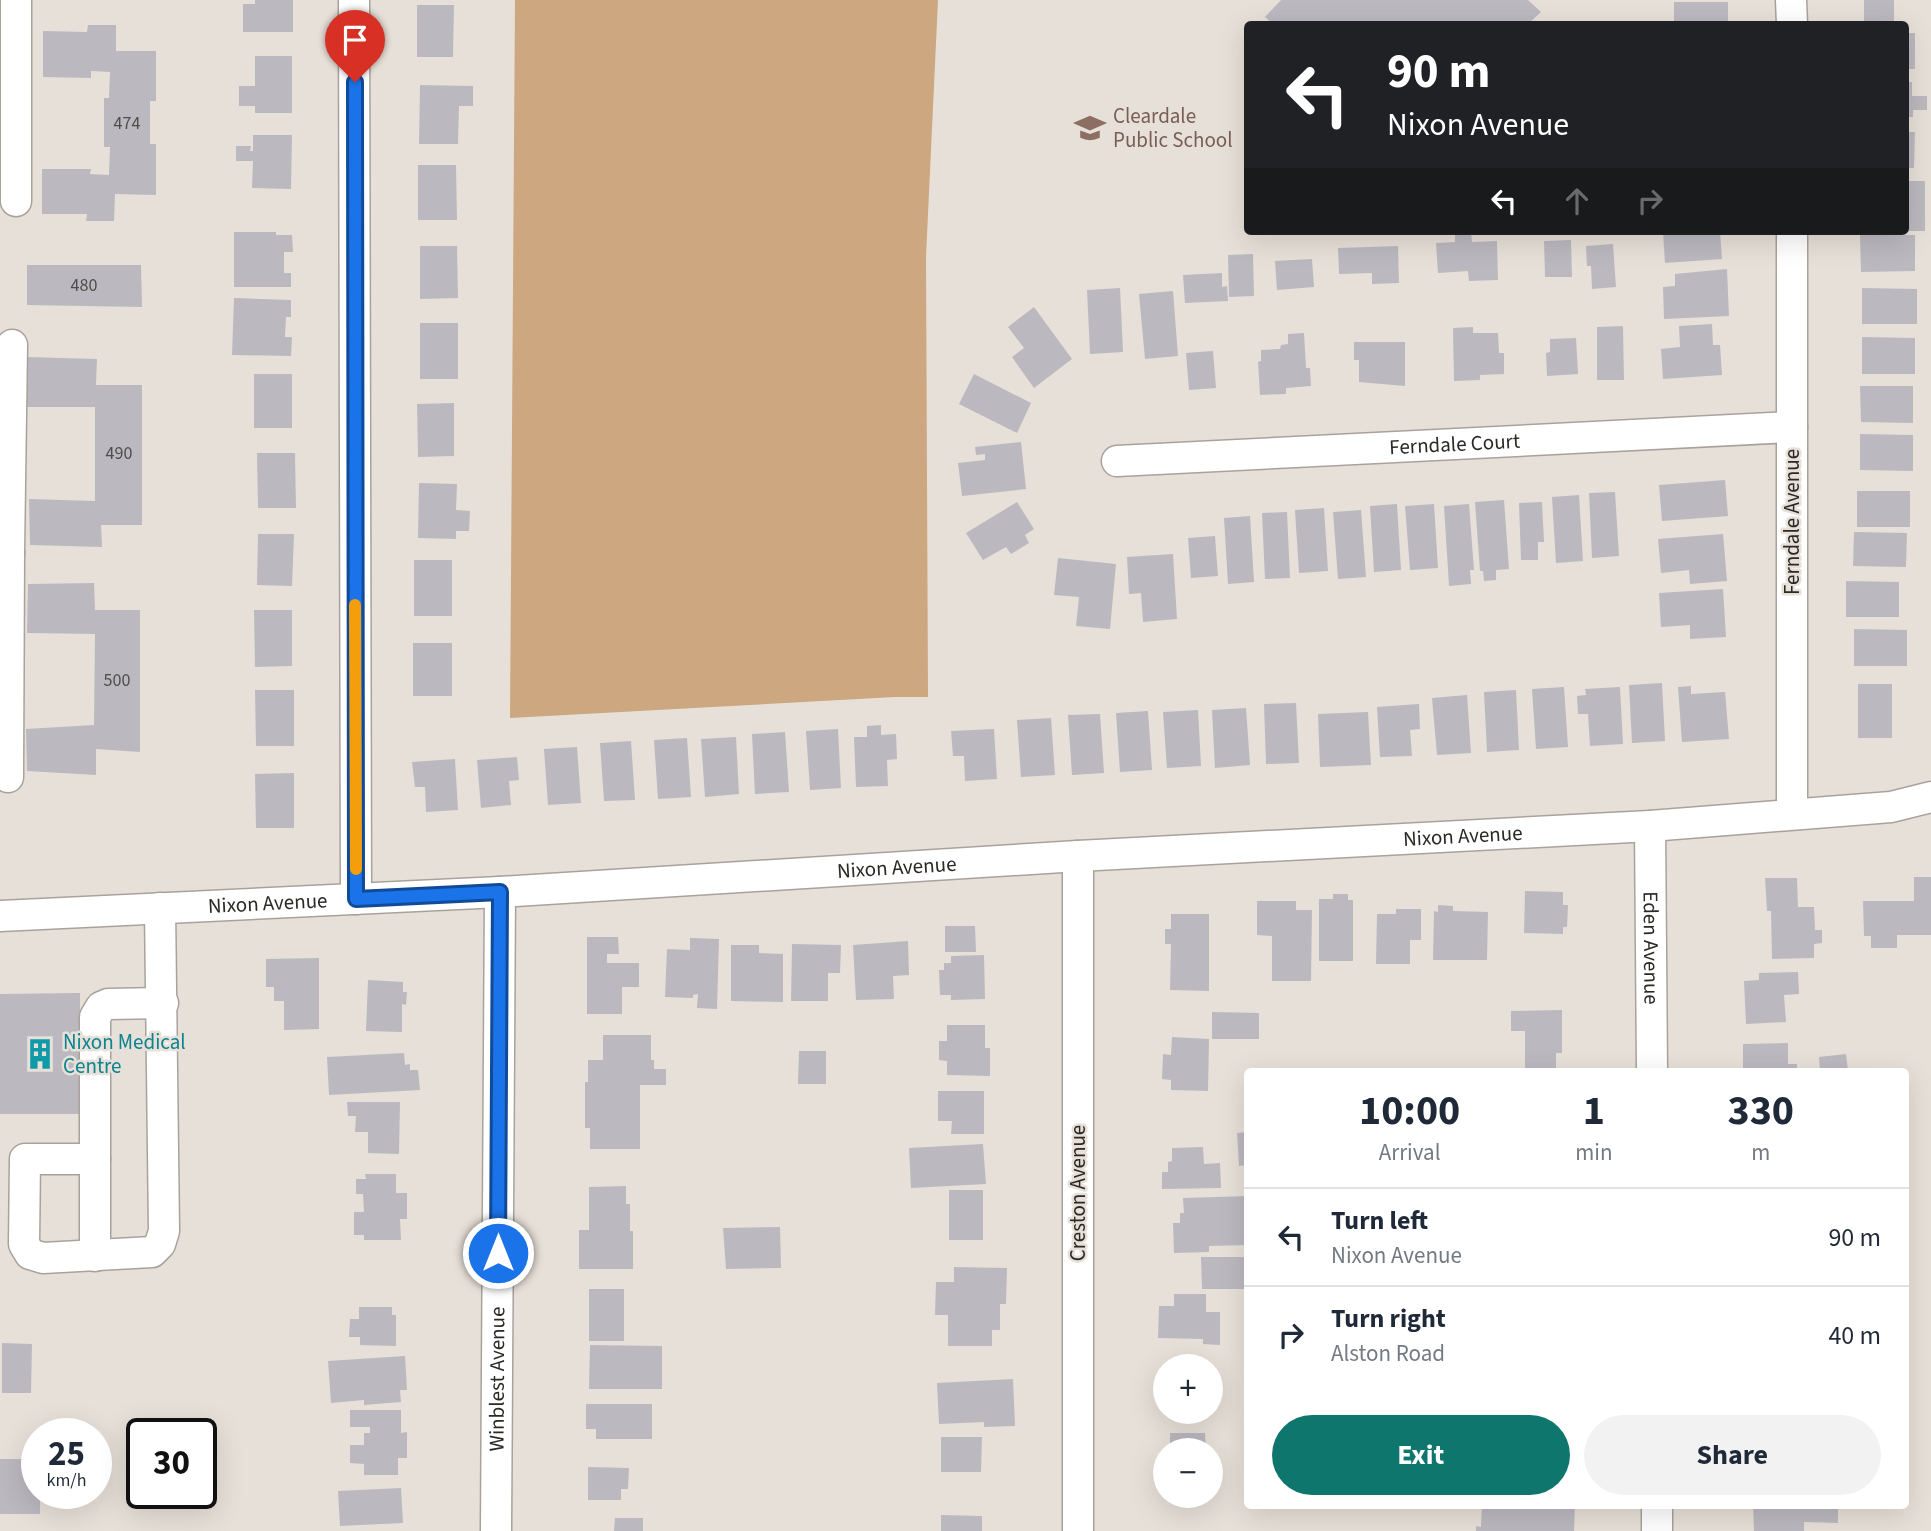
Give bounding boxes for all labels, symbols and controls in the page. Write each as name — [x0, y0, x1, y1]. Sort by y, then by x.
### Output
pin — [325, 10, 385, 82]
icon: arrive — [336, 21, 374, 59]
text: 90 m — [1387, 37, 1491, 107]
icon: left — [1272, 49, 1363, 140]
place label: Cleardale Public School — [1113, 101, 1233, 155]
text: Nixon Avenue — [1387, 102, 1569, 148]
house number: 474 — [114, 111, 140, 136]
school or university icon: Cleardale Public School — [1073, 111, 1107, 145]
icon: left — [1485, 182, 1523, 220]
icon: ahead — [1558, 182, 1596, 220]
icon: right — [1631, 182, 1669, 220]
house number: 480 — [71, 273, 97, 298]
street label: Ferndale Court — [1389, 426, 1521, 462]
house number: 490 — [106, 441, 132, 466]
street label: Ferndale Avenue — [1777, 449, 1807, 595]
house number: 500 — [104, 668, 130, 693]
street label: Nixon Avenue — [1402, 818, 1523, 854]
street label: Nixon Avenue — [836, 849, 957, 886]
street label: Nixon Avenue — [207, 885, 328, 921]
street label: Eden Avenue — [1636, 891, 1666, 1005]
place label: Nixon Medical Centre — [63, 1027, 186, 1081]
building icon: Nixon Medical Centre — [23, 1037, 57, 1071]
text: 10:00 — [1359, 1081, 1460, 1141]
text: 1 — [1583, 1081, 1605, 1141]
text: 330 — [1727, 1081, 1794, 1141]
street label: Creston Avenue — [1063, 1125, 1093, 1261]
text: Arrival — [1379, 1136, 1441, 1169]
text: min — [1575, 1136, 1613, 1169]
text: m — [1751, 1136, 1770, 1169]
text: Turn left — [1331, 1202, 1428, 1239]
position arrow — [461, 1216, 535, 1290]
icon: left — [1272, 1218, 1310, 1256]
text: 90 m — [1828, 1219, 1881, 1256]
text: Nixon Avenue — [1331, 1239, 1462, 1272]
text: Turn right — [1331, 1300, 1446, 1337]
street label: Winblest Avenue — [481, 1306, 512, 1452]
icon: right — [1272, 1316, 1310, 1354]
text: 40 m — [1828, 1317, 1881, 1354]
text: Alston Road — [1331, 1337, 1445, 1370]
map controls — [1153, 1354, 1223, 1508]
button: + — [1153, 1354, 1223, 1424]
button: Exit — [1272, 1415, 1570, 1495]
button: Share — [1584, 1415, 1881, 1495]
speed limit sign: 30 — [126, 1418, 217, 1509]
text: 25 — [48, 1429, 85, 1479]
button: − — [1153, 1438, 1223, 1508]
text: km/h — [47, 1468, 86, 1493]

